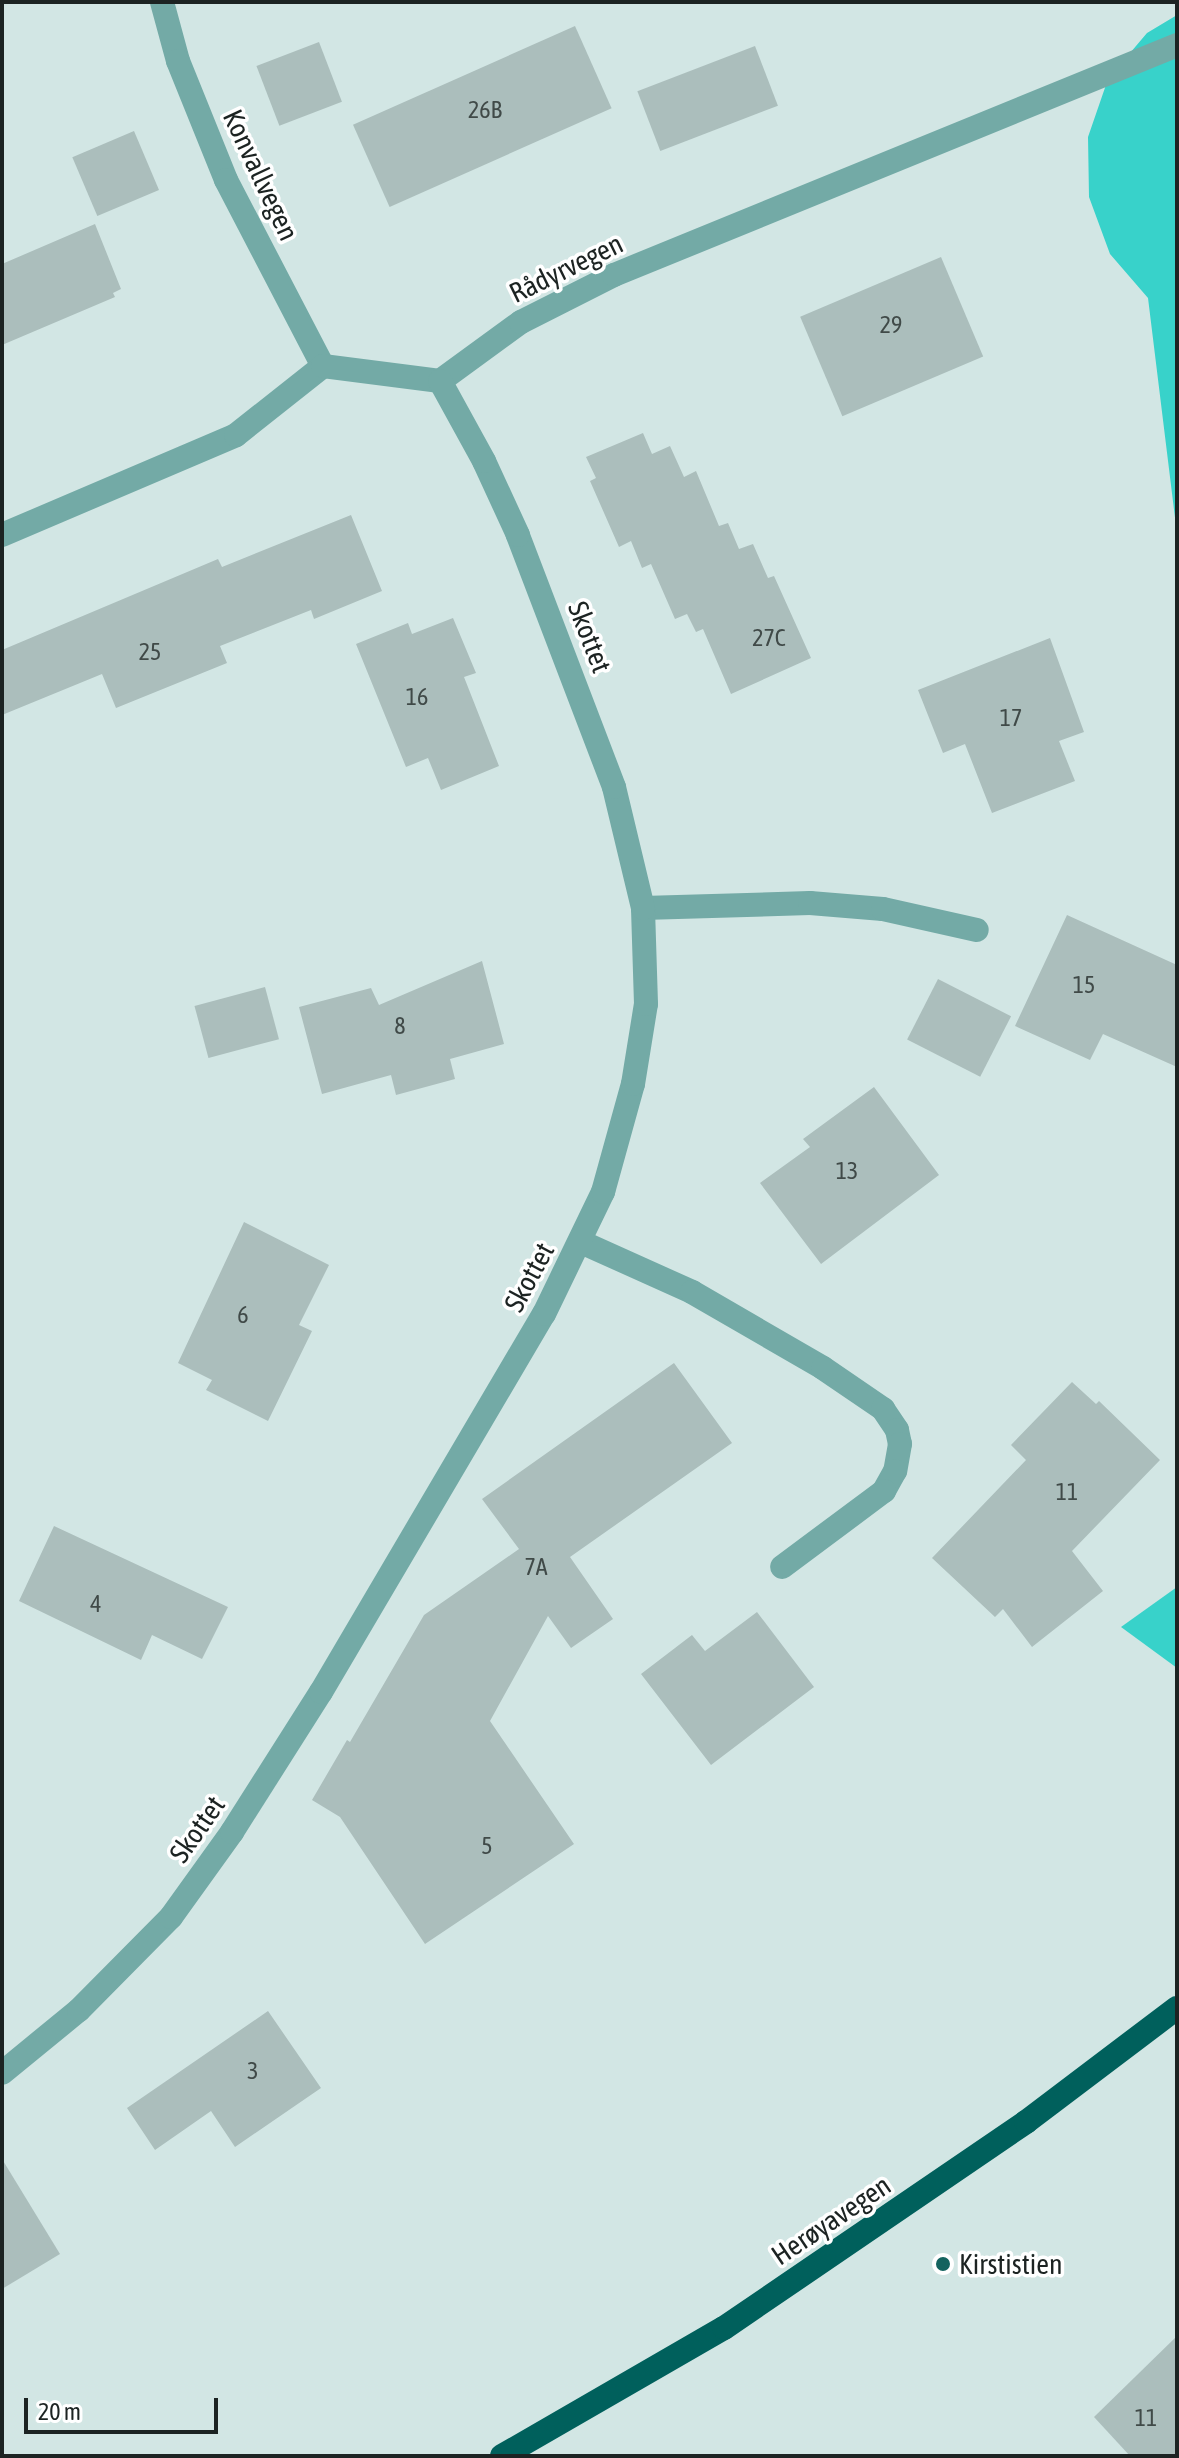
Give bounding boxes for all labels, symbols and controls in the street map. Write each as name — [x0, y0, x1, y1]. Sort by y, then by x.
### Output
house number: 26B — [468, 96, 502, 124]
street label: Konvallvegen — [216, 104, 306, 246]
street label: Rådyrvegen — [504, 226, 628, 310]
house number: 29 — [880, 311, 902, 339]
street label: Skottet — [561, 597, 619, 677]
house number: 27C — [752, 624, 786, 652]
house number: 25 — [139, 638, 161, 666]
house number: 16 — [406, 683, 428, 711]
house number: 17 — [1000, 704, 1022, 732]
house number: 15 — [1073, 971, 1095, 999]
house number: 8 — [394, 1012, 406, 1040]
house number: 13 — [836, 1157, 858, 1185]
street label: Skottet — [497, 1237, 561, 1317]
house number: 6 — [237, 1301, 249, 1329]
house number: 11 — [1056, 1478, 1078, 1506]
house number: 7A — [524, 1553, 548, 1581]
house number: 4 — [90, 1590, 102, 1618]
street label: Skottet — [162, 1789, 232, 1869]
house number: 5 — [481, 1832, 493, 1860]
house number: 3 — [247, 2057, 259, 2085]
street label: Herøyavegen — [765, 2168, 897, 2272]
place label: Kirstistien — [959, 2247, 1062, 2281]
marker: Kirstistien — [934, 2255, 952, 2273]
scale bar — [28, 2382, 222, 2432]
text: 20 m — [38, 2398, 81, 2425]
house number: 11 — [1135, 2404, 1157, 2432]

